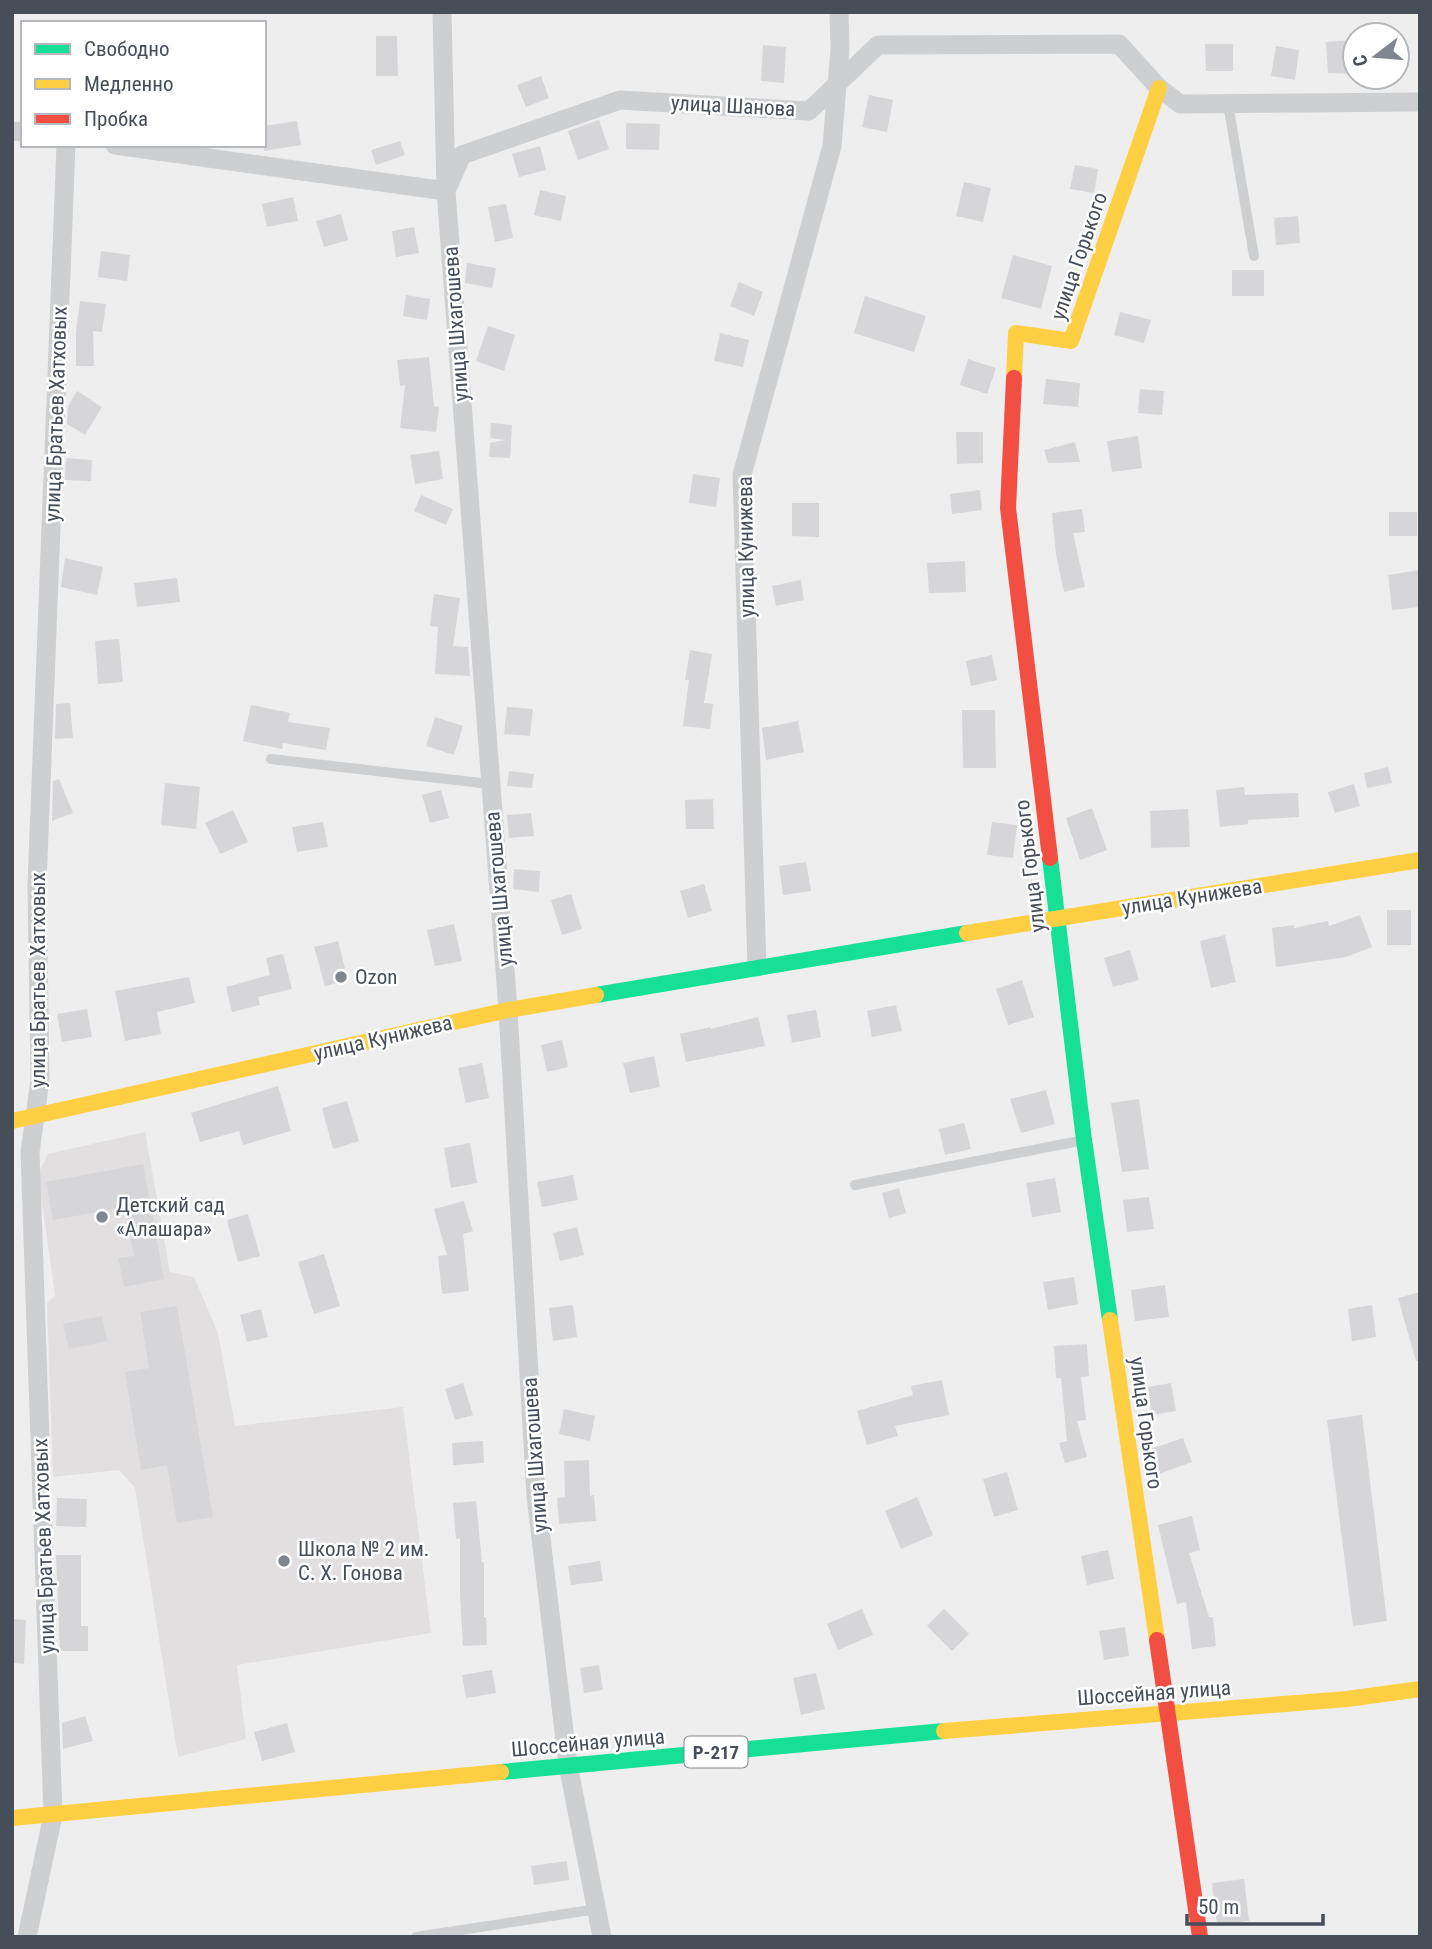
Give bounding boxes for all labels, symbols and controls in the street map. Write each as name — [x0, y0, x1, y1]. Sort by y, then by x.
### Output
legend — [21, 21, 266, 147]
north arrow — [1341, 21, 1411, 91]
text: Свободно — [84, 37, 170, 61]
text: С — [1348, 52, 1373, 69]
text: Медленно — [84, 72, 173, 96]
street label: улица Шанова — [670, 91, 796, 121]
text: Пробка — [84, 107, 148, 131]
street label: улица Горького — [1046, 189, 1112, 323]
street label: улица Шхагошева — [439, 246, 473, 402]
street label: улица Братьев Хатховых — [40, 306, 72, 522]
street label: улица Кунижева — [733, 476, 759, 618]
street label: улица Горького — [1010, 798, 1050, 934]
street label: улица Шхагошева — [480, 811, 518, 967]
street label: улица Братьев Хатховых — [26, 872, 50, 1088]
street label: улица Кунижева — [1120, 874, 1264, 920]
place label: Ozon — [355, 965, 397, 989]
marker: Ozon — [333, 969, 349, 985]
street label: улица Кунижева — [311, 1010, 455, 1066]
place label: Детский сад «Алашара» — [116, 1193, 225, 1241]
marker: Детский сад «Алашара» — [94, 1209, 110, 1225]
street label: улица Горького — [1125, 1355, 1167, 1491]
street label: улица Шхагошева — [518, 1377, 552, 1533]
street label: улица Братьев Хатховых — [28, 1438, 60, 1654]
place label: Школа № 2 им. С. Х. Гонова — [298, 1537, 429, 1585]
marker: Школа № 2 им. С. Х. Гонова — [276, 1553, 292, 1569]
street label: Шоссейная улица — [1076, 1676, 1232, 1710]
street label: Шоссейная улица — [510, 1724, 666, 1762]
road number: Р-217 — [684, 1736, 748, 1768]
scale bar — [1187, 1882, 1324, 1926]
text: 50 m — [1198, 1895, 1239, 1919]

